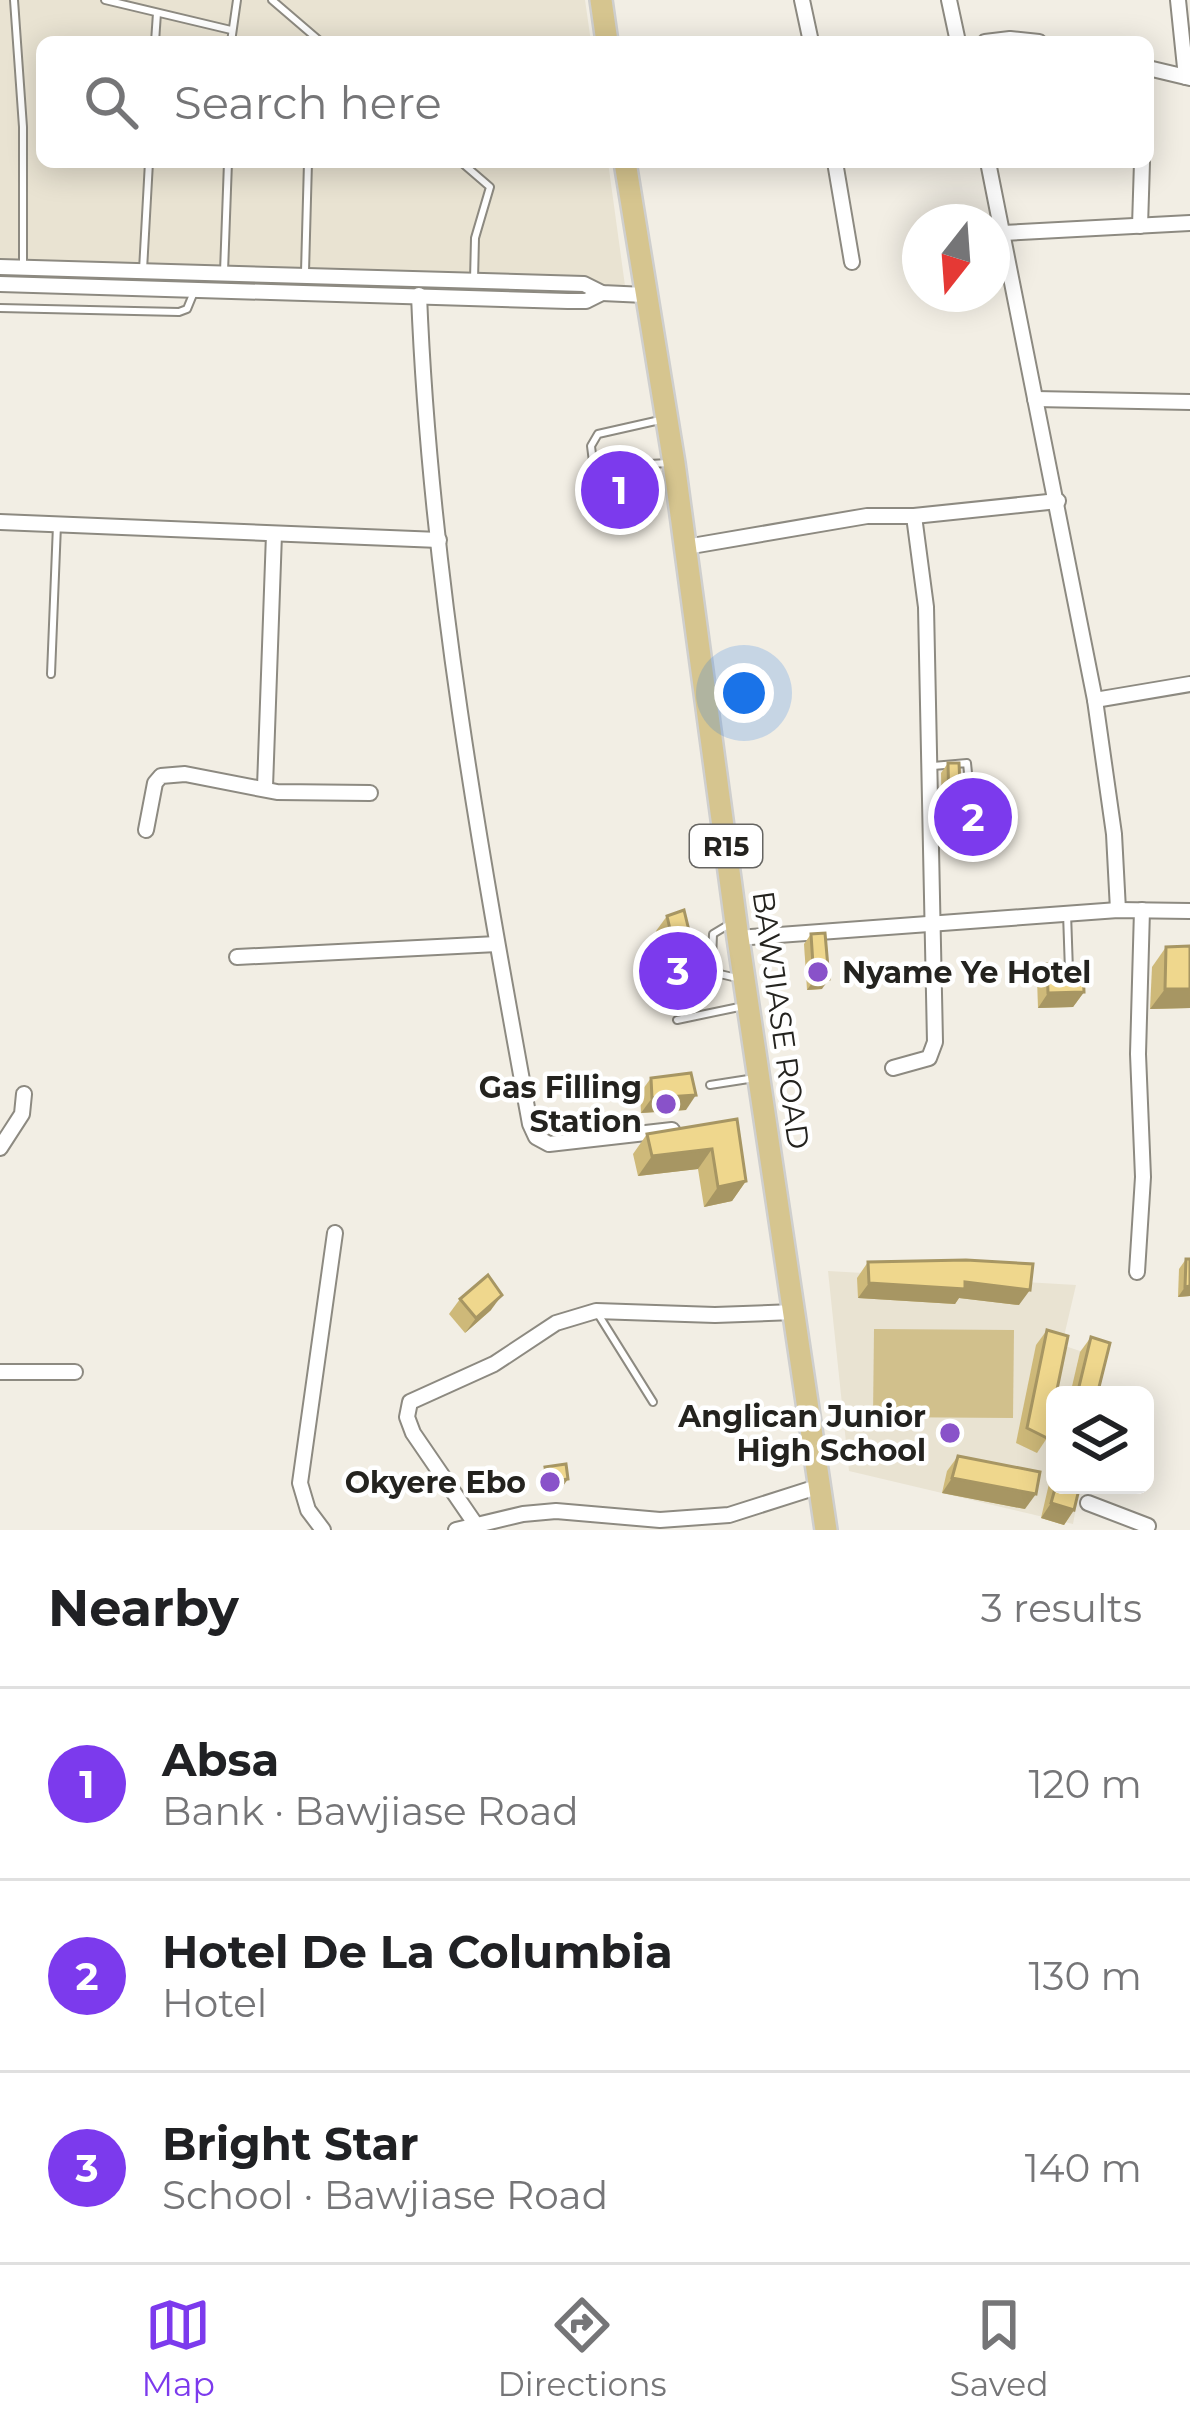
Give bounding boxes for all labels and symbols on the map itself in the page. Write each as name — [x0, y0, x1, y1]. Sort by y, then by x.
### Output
north arrow — [902, 204, 1010, 312]
pin: 1 — [581, 445, 659, 535]
your location — [714, 663, 774, 723]
pin: 2 — [934, 772, 1012, 862]
road number: R15 — [690, 825, 762, 867]
street label: BAWJIASE ROAD — [745, 888, 817, 1152]
pin: 3 — [639, 926, 717, 1016]
place label: Nyame Ye Hotel — [842, 954, 1091, 991]
marker: Nyame Ye Hotel — [805, 959, 831, 985]
place label: Gas Filling Station — [479, 1069, 642, 1140]
marker: Gas Filling Station — [653, 1091, 679, 1117]
place label: Anglican Junior High School — [677, 1398, 926, 1469]
marker: Anglican Junior High School — [937, 1420, 963, 1446]
place label: Okyere Ebo — [345, 1464, 526, 1501]
marker: Okyere Ebo — [537, 1469, 563, 1495]

